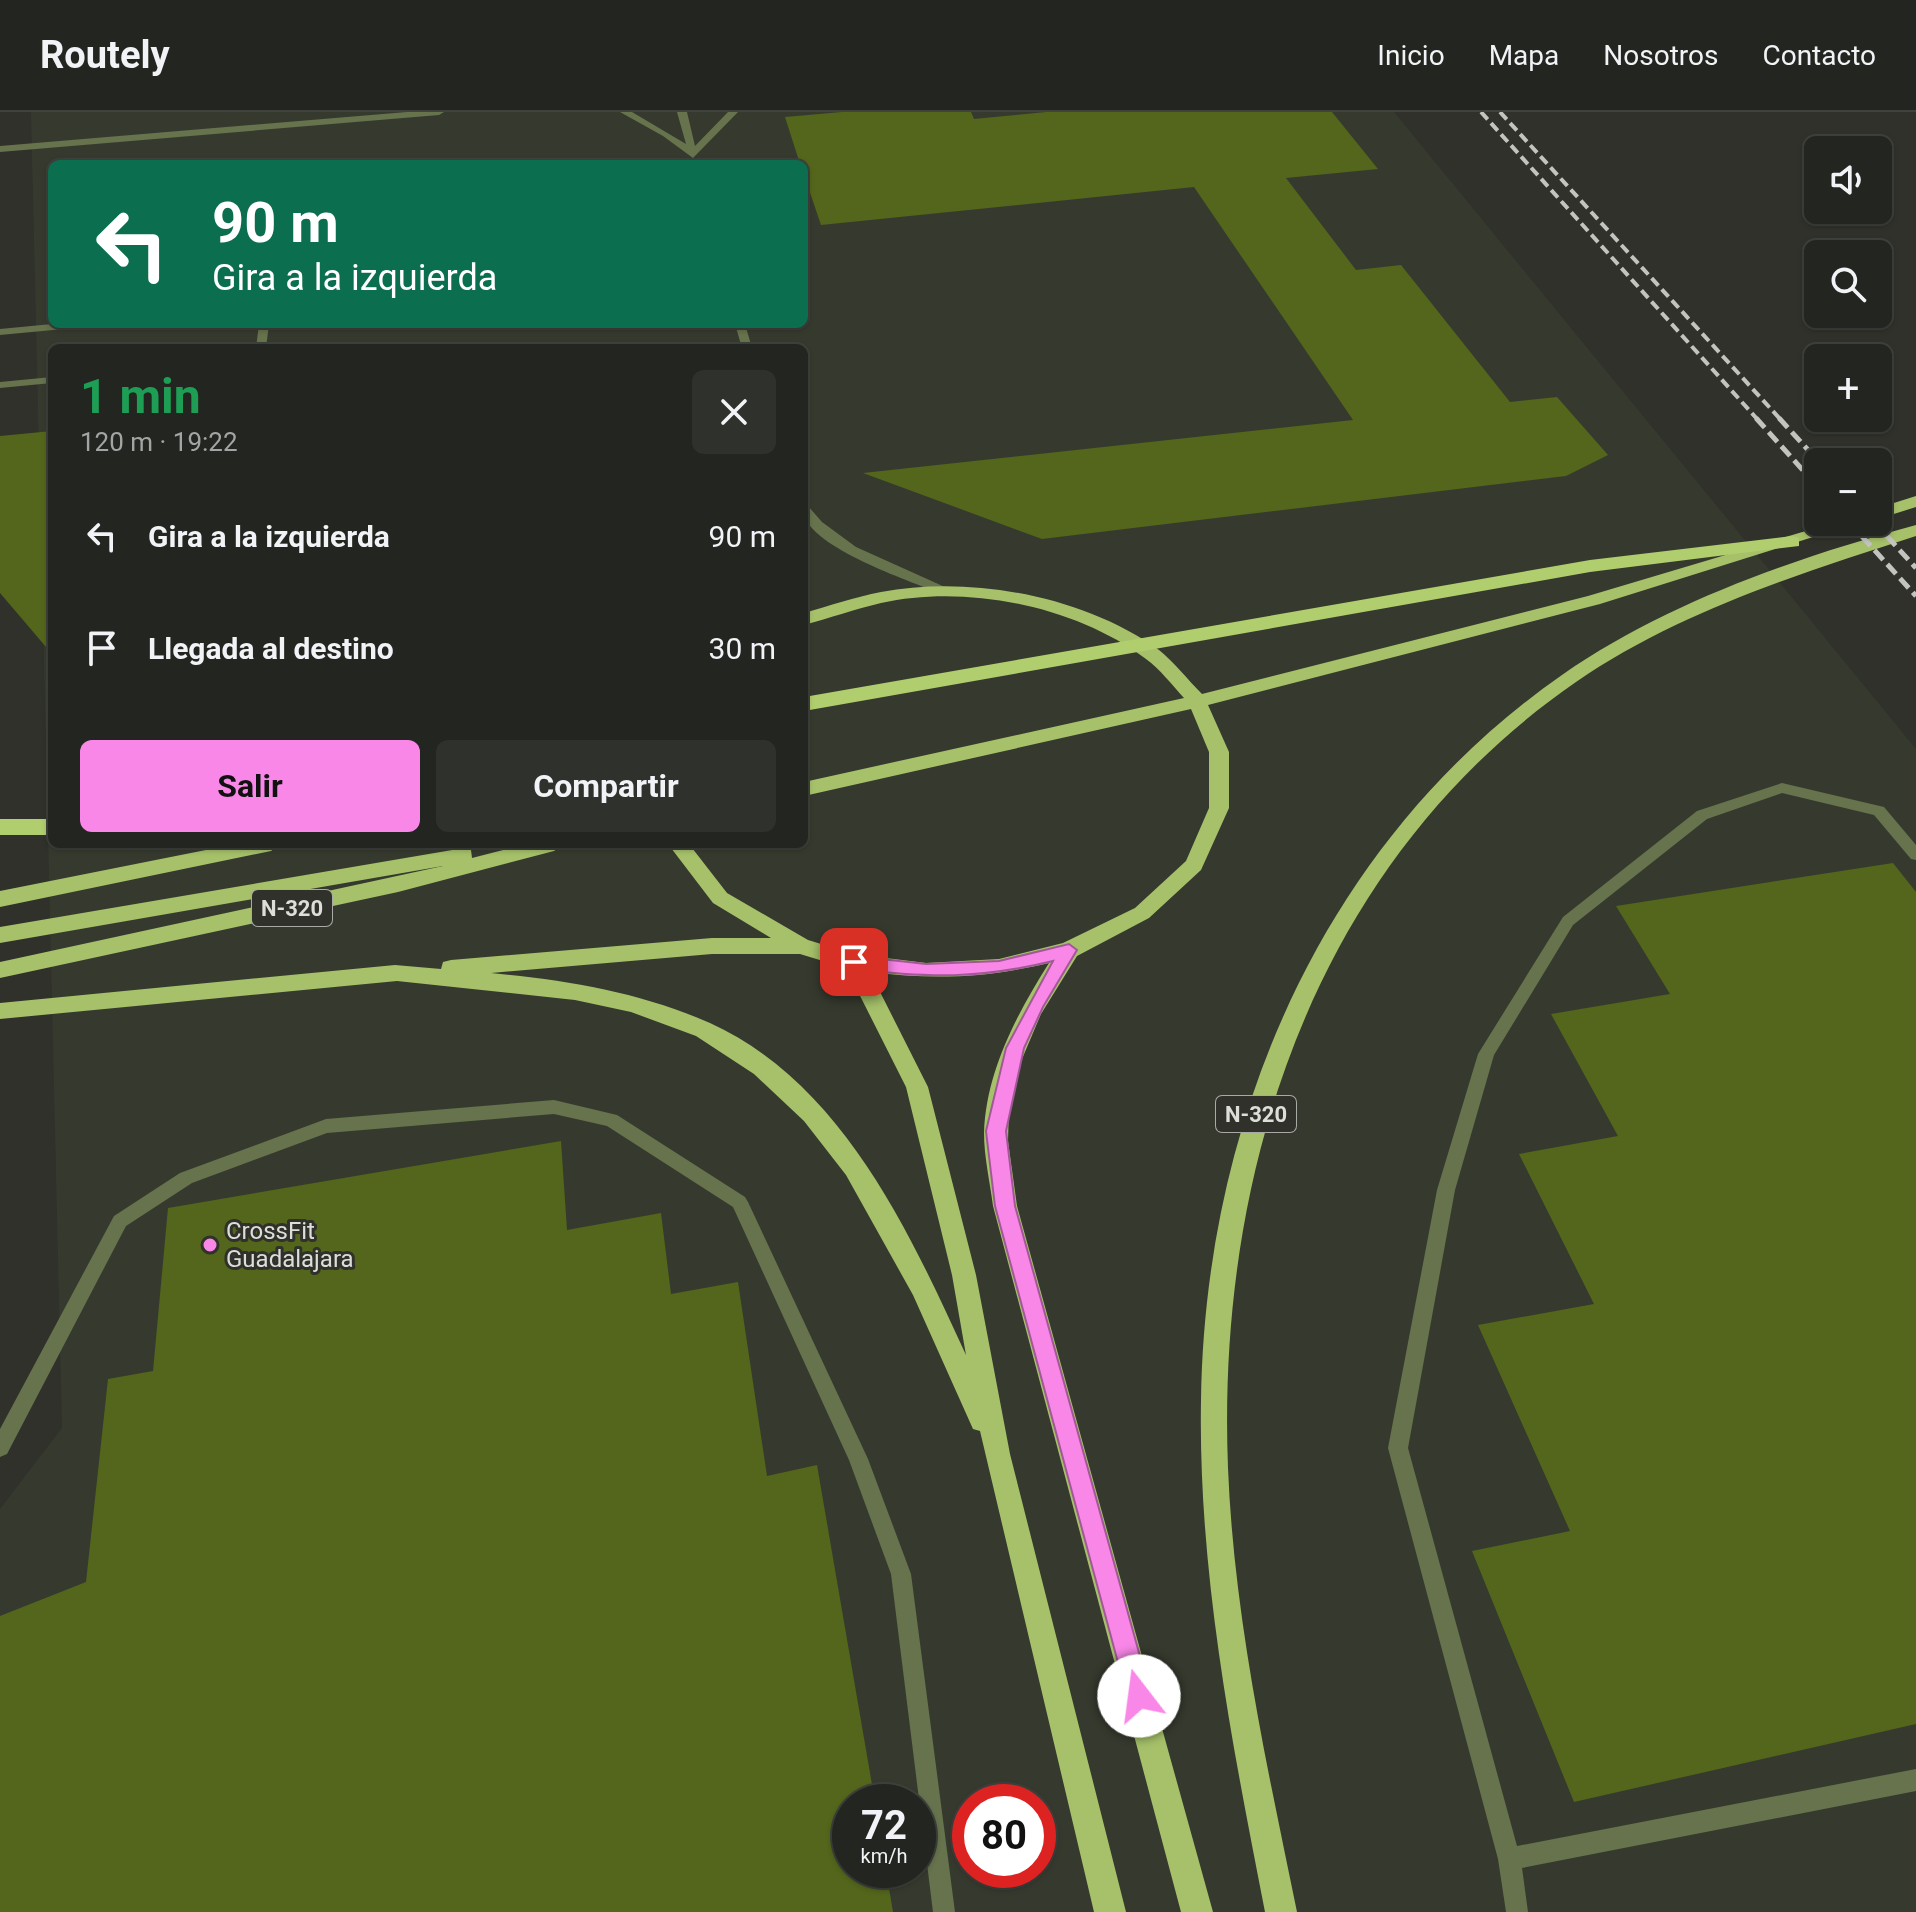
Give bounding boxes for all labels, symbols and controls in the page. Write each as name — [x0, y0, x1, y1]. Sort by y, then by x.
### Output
text: Routely — [40, 33, 170, 77]
text: Inicio — [1377, 39, 1445, 72]
text: Mapa — [1489, 39, 1559, 72]
text: Nosotros — [1603, 39, 1718, 72]
text: Contacto — [1762, 39, 1876, 72]
map controls — [1804, 136, 1892, 536]
button: sound — [1804, 136, 1892, 224]
text: 90 m — [212, 190, 339, 256]
icon: left — [80, 192, 184, 296]
button: search — [1804, 240, 1892, 328]
text: Gira a la izquierda — [212, 257, 497, 299]
button: + — [1804, 344, 1892, 432]
text: 1 min — [80, 368, 201, 425]
button: close — [692, 370, 776, 454]
text: 120 m · 19:22 — [80, 427, 238, 457]
button: − — [1804, 448, 1892, 536]
icon: left — [80, 514, 124, 558]
text: Gira a la izquierda — [148, 519, 390, 554]
text: 90 m — [709, 519, 776, 554]
icon: arrive — [80, 626, 124, 670]
text: Llegada al destino — [148, 631, 394, 666]
text: 30 m — [709, 631, 776, 666]
button: Salir — [80, 740, 420, 832]
button: Compartir — [436, 740, 776, 832]
road number: N-320 — [252, 890, 332, 926]
pin — [820, 928, 888, 996]
icon: arrive — [832, 940, 876, 984]
road number: N-320 — [1216, 1096, 1296, 1132]
place label: CrossFit Guadalajara — [226, 1217, 354, 1273]
marker: CrossFit Guadalajara — [201, 1236, 219, 1254]
position arrow — [1097, 1654, 1181, 1738]
speed limit sign: 80 — [952, 1784, 1056, 1888]
text: 72 — [861, 1802, 907, 1849]
text: km/h — [861, 1844, 907, 1868]

